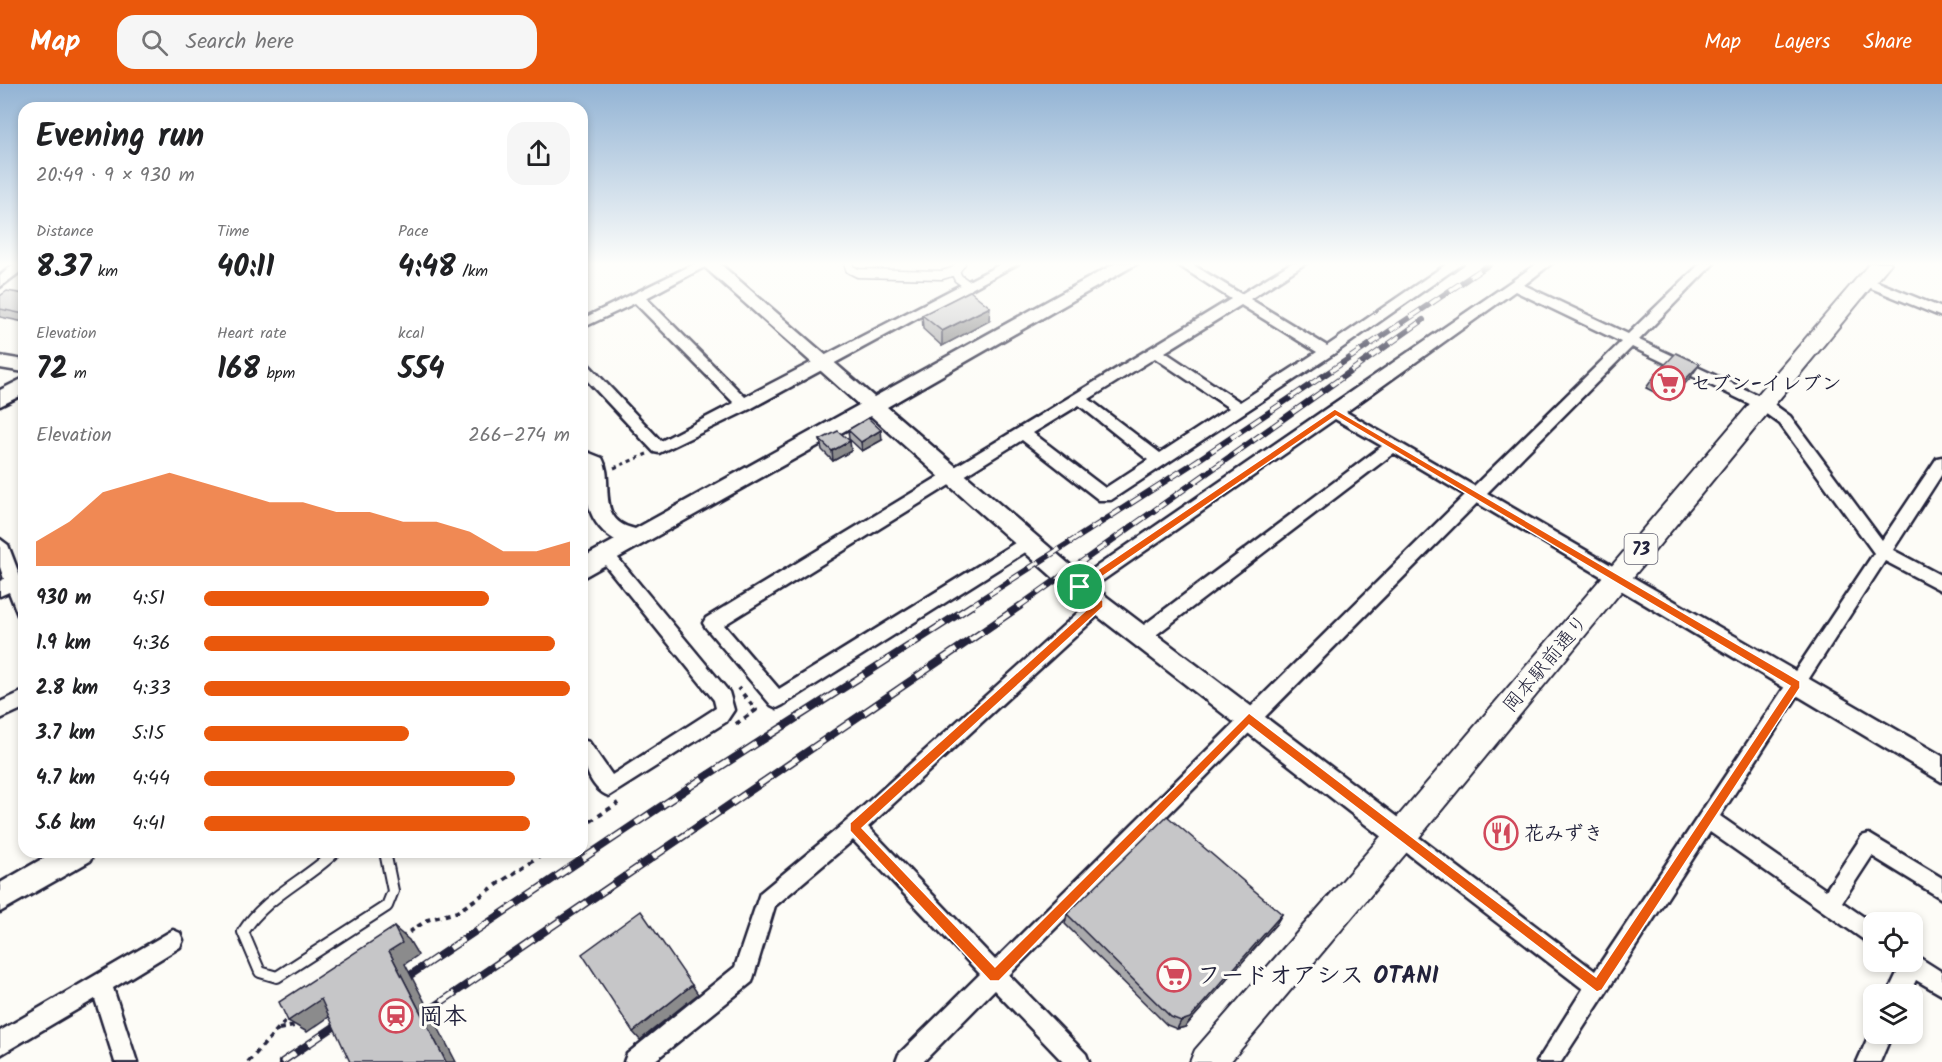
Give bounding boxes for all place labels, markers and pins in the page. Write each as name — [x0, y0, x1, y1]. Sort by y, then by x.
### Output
supermarket icon: セブン-イレブン — [1650, 365, 1686, 401]
place label: セブン-イレブン — [1691, 369, 1842, 401]
pin — [1054, 561, 1105, 612]
restaurant icon: 花みずき — [1483, 815, 1519, 851]
place label: 花みずき — [1524, 819, 1604, 851]
supermarket icon: フードオアシス OTANI — [1156, 957, 1192, 993]
place label: フードオアシス OTANI — [1197, 957, 1439, 996]
station icon: 岡本 — [378, 998, 414, 1034]
place label: 岡本 — [419, 998, 467, 1037]

